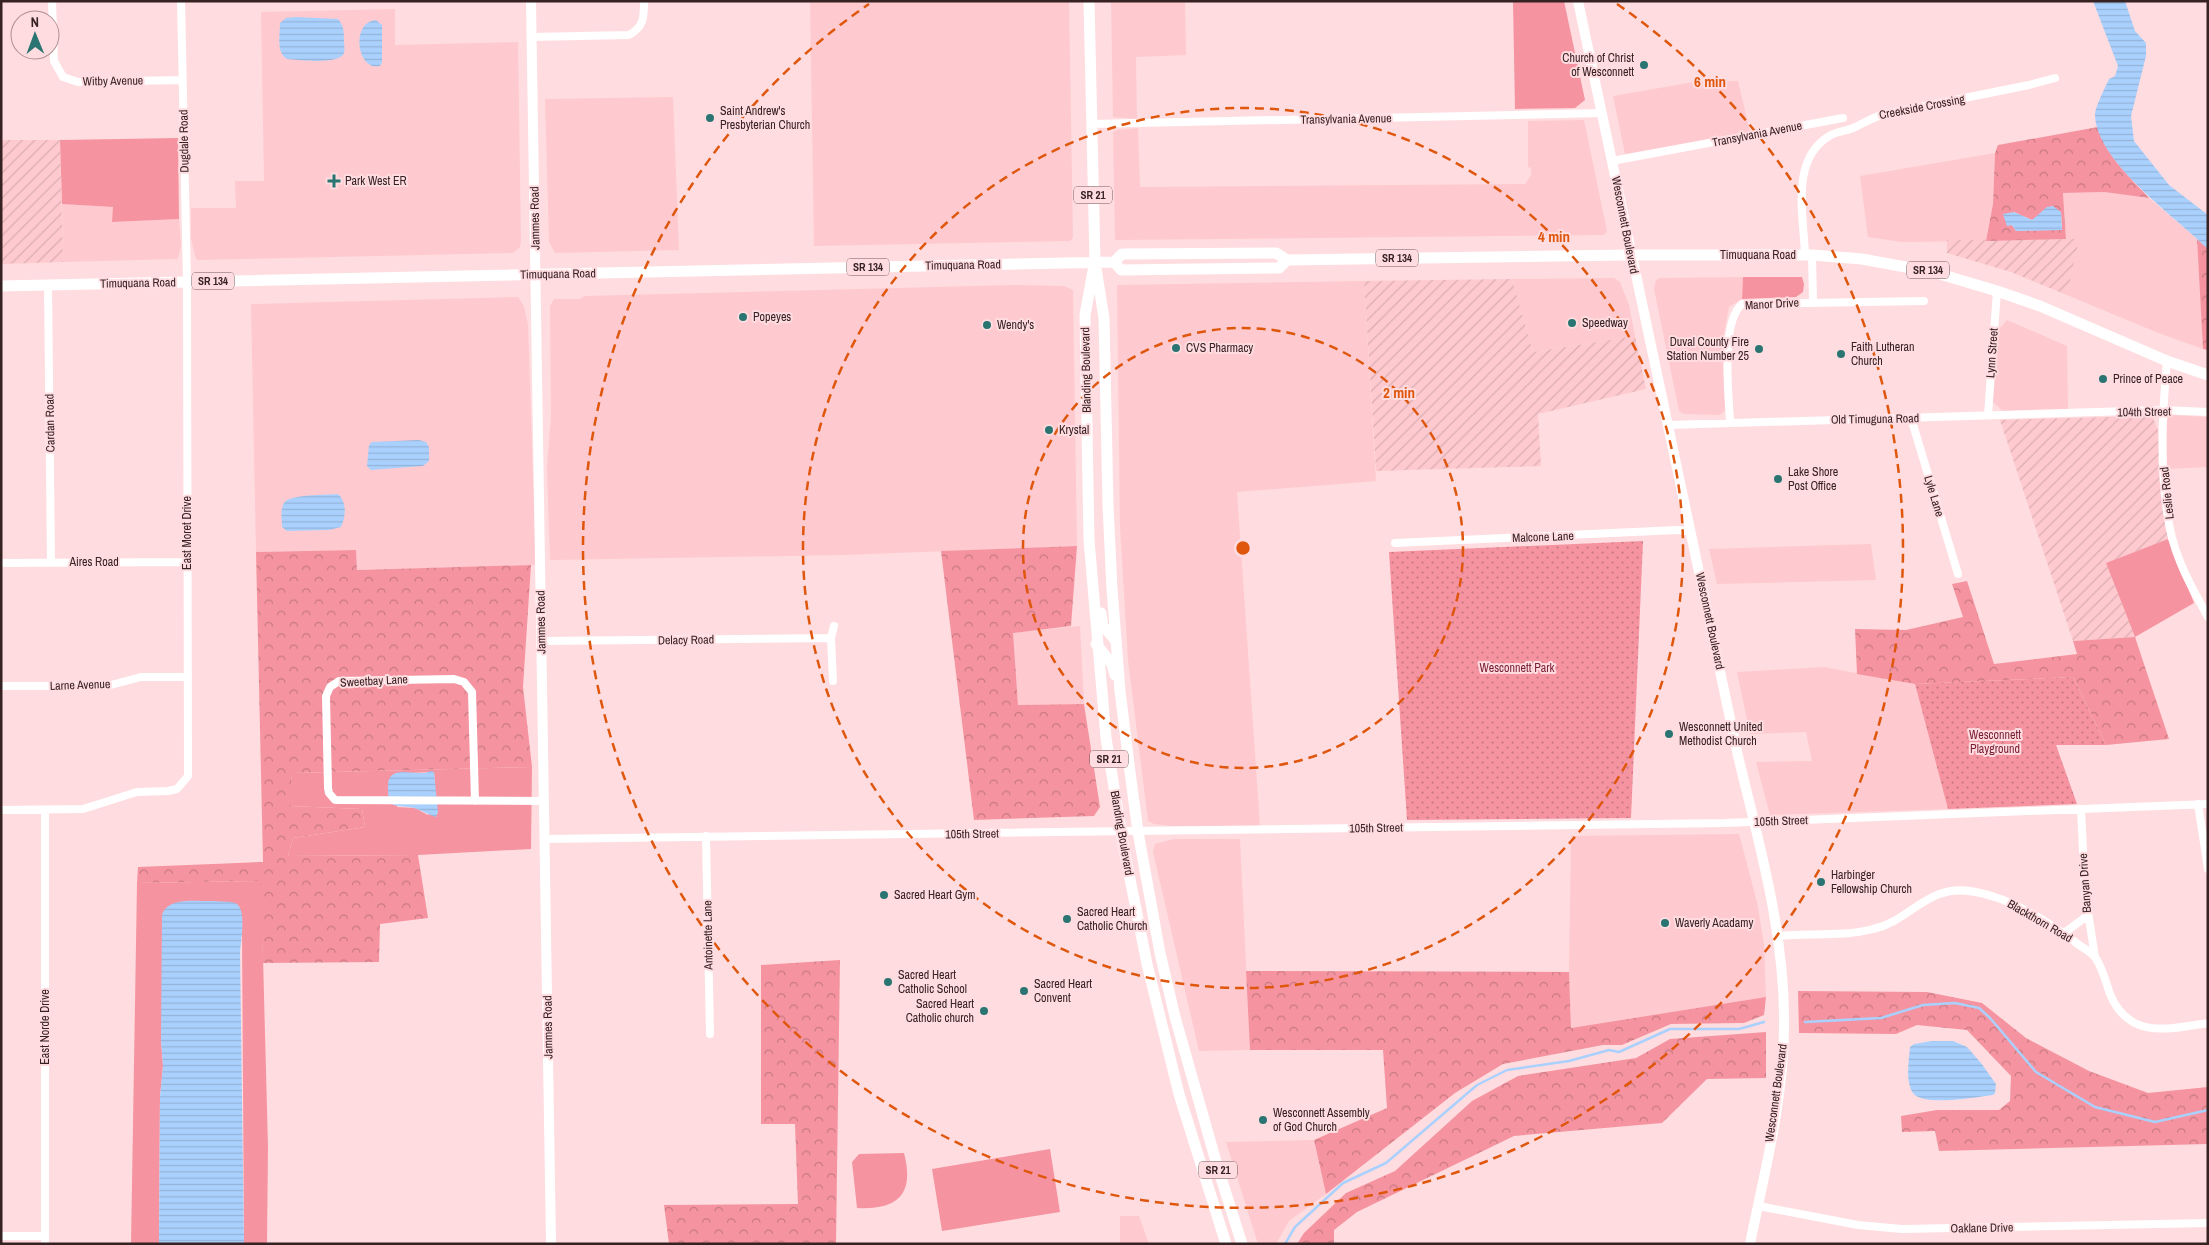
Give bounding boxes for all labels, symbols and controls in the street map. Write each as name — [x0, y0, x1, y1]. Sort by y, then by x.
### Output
north arrow — [10, 10, 60, 60]
text: N — [30, 13, 39, 31]
place label: Church of Christ of Wesconnett — [1562, 50, 1634, 80]
marker: Church of Christ of Wesconnett — [1638, 59, 1650, 71]
text: 6 min — [1694, 71, 1726, 92]
street label: Witby Avenue — [83, 72, 143, 90]
street label: Creekside Crossing — [1878, 91, 1967, 123]
place label: Saint Andrew's Presbyterian Church — [720, 103, 810, 133]
street label: Dugdale Road — [175, 109, 193, 173]
street label: Transylvania Avenue — [1300, 110, 1392, 128]
marker: Saint Andrew's Presbyterian Church — [704, 112, 716, 124]
street label: Transylvania Avenue — [1711, 117, 1803, 151]
place label: Park West ER — [345, 173, 407, 189]
marker: Park West ER — [327, 174, 341, 188]
street label: Wesconnett Boulevard — [1608, 175, 1642, 275]
street label: Jammes Road — [526, 186, 544, 250]
road number: SR 21 — [1074, 186, 1112, 204]
text: 4 min — [1538, 226, 1570, 247]
street label: Timuquana Road — [1720, 247, 1796, 263]
road number: SR 134 — [1376, 250, 1418, 266]
street label: Timuquana Road — [925, 256, 1001, 274]
road number: SR 134 — [847, 258, 889, 276]
road number: SR 134 — [1907, 262, 1949, 278]
street label: Timuquana Road — [520, 265, 596, 283]
road number: SR 134 — [192, 272, 234, 290]
street label: Timuquana Road — [100, 274, 176, 292]
street label: Manor Drive — [1745, 295, 1799, 313]
place label: Popeyes — [753, 309, 791, 325]
marker: Popeyes — [737, 311, 749, 323]
place label: Speedway — [1582, 315, 1628, 331]
place label: Wendy's — [997, 317, 1034, 333]
marker: Speedway — [1566, 317, 1578, 329]
marker: Wendy's — [981, 319, 993, 331]
street label: Blanding Boulevard — [1077, 327, 1095, 413]
street label: Lynn Street — [1982, 327, 2002, 378]
place label: Duval County Fire Station Number 25 — [1666, 334, 1750, 364]
place label: Faith Lutheran Church — [1851, 339, 1915, 369]
place label: CVS Pharmacy — [1186, 340, 1253, 356]
marker: CVS Pharmacy — [1170, 342, 1182, 354]
marker: Duval County Fire Station Number 25 — [1753, 343, 1765, 355]
marker: Faith Lutheran Church — [1835, 348, 1847, 360]
place label: Prince of Peace — [2113, 371, 2183, 387]
marker: Prince of Peace — [2097, 373, 2109, 385]
text: 2 min — [1383, 382, 1415, 403]
street label: Cardan Road — [41, 394, 59, 452]
street label: 104th Street — [2117, 404, 2171, 420]
street label: Old Timuguna Road — [1831, 410, 1919, 428]
place label: Krystal — [1059, 422, 1089, 438]
marker: Krystal — [1043, 424, 1055, 436]
place label: Lake Shore Post Office — [1788, 464, 1838, 494]
street label: Leslie Road — [2156, 466, 2178, 520]
marker: Lake Shore Post Office — [1772, 473, 1784, 485]
street label: Lyle Lane — [1920, 473, 1948, 519]
street label: East Moret Drive — [179, 496, 195, 570]
street label: Malcone Lane — [1512, 528, 1574, 546]
centre of rings — [1234, 539, 1252, 557]
street label: Aires Road — [68, 554, 119, 570]
street label: Wesconnett Boulevard — [1692, 571, 1728, 671]
street label: Jammes Road — [532, 590, 550, 654]
street label: Delacy Road — [658, 632, 714, 648]
park label: Wesconnett Park — [1480, 660, 1554, 676]
street label: Sweetbay Lane — [340, 671, 408, 691]
street label: Larne Avenue — [49, 676, 111, 694]
place label: Wesconnett United Methodist Church — [1679, 719, 1763, 749]
park label: Wesconnett Playground — [1969, 727, 2021, 757]
marker: Wesconnett United Methodist Church — [1663, 728, 1675, 740]
road number: SR 21 — [1090, 751, 1128, 768]
street label: Blanding Boulevard — [1107, 789, 1137, 877]
street label: 105th Street — [1754, 812, 1808, 830]
street label: 105th Street — [1349, 820, 1403, 836]
street label: 105th Street — [945, 826, 999, 842]
street label: Banyan Drive — [2075, 853, 2095, 913]
place label: Harbinger Fellowship Church — [1831, 867, 1912, 897]
marker: Harbinger Fellowship Church — [1815, 876, 1827, 888]
place label: Sacred Heart Gym — [894, 887, 975, 903]
marker: Sacred Heart Gym — [878, 889, 890, 901]
street label: Blackthorn Road — [2004, 896, 2076, 946]
street label: Antoinette Lane — [699, 900, 717, 971]
place label: Sacred Heart Catholic Church — [1077, 904, 1148, 934]
marker: Sacred Heart Catholic Church — [1061, 913, 1073, 925]
place label: Waverly Acadamy — [1675, 915, 1753, 931]
marker: Waverly Acadamy — [1659, 917, 1671, 929]
place label: Sacred Heart Catholic School — [898, 967, 967, 997]
marker: Sacred Heart Catholic School — [882, 976, 894, 988]
place label: Sacred Heart Convent — [1034, 976, 1092, 1006]
marker: Sacred Heart Convent — [1018, 985, 1030, 997]
street label: East Norde Drive — [37, 989, 53, 1065]
street label: Jammes Road — [539, 995, 557, 1059]
place label: Sacred Heart Catholic church — [906, 996, 974, 1026]
marker: Sacred Heart Catholic church — [978, 1005, 990, 1017]
street label: Wesconnett Boulevard — [1761, 1043, 1791, 1143]
place label: Wesconnett Assembly of God Church — [1273, 1105, 1370, 1135]
marker: Wesconnett Assembly of God Church — [1257, 1114, 1269, 1126]
road number: SR 21 — [1199, 1162, 1237, 1178]
street label: Oaklane Drive — [1950, 1219, 2014, 1237]

